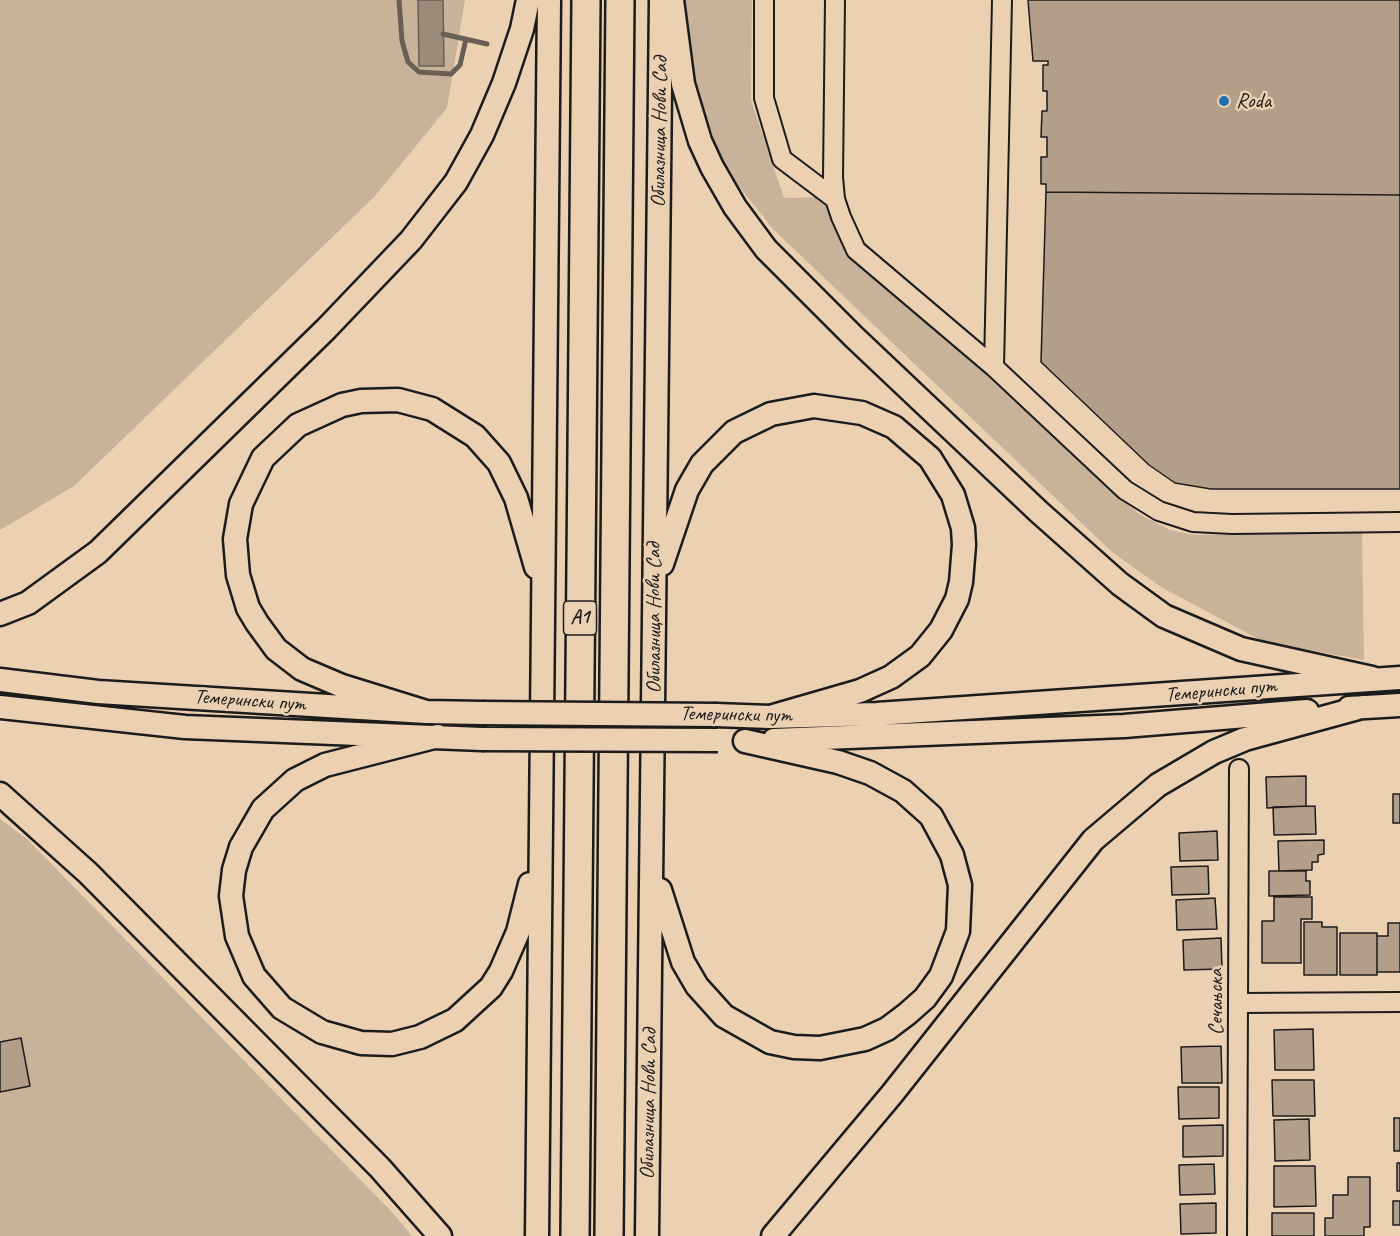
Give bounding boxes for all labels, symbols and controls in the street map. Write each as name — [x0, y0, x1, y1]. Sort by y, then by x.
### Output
street label: Обилазница Нови Сад — [646, 56, 674, 208]
place label: Roda — [1236, 88, 1271, 114]
marker: Roda — [1217, 94, 1231, 108]
street label: Обилазница Нови Сад — [641, 543, 667, 693]
road number: A1 — [564, 601, 596, 635]
street label: Темерински пут — [1164, 674, 1278, 708]
street label: Темерински пут — [193, 685, 307, 717]
street label: Темерински пут — [680, 701, 792, 729]
street label: Сечањска — [1203, 969, 1229, 1035]
street label: Обилазница Нови Сад — [635, 1028, 663, 1180]

